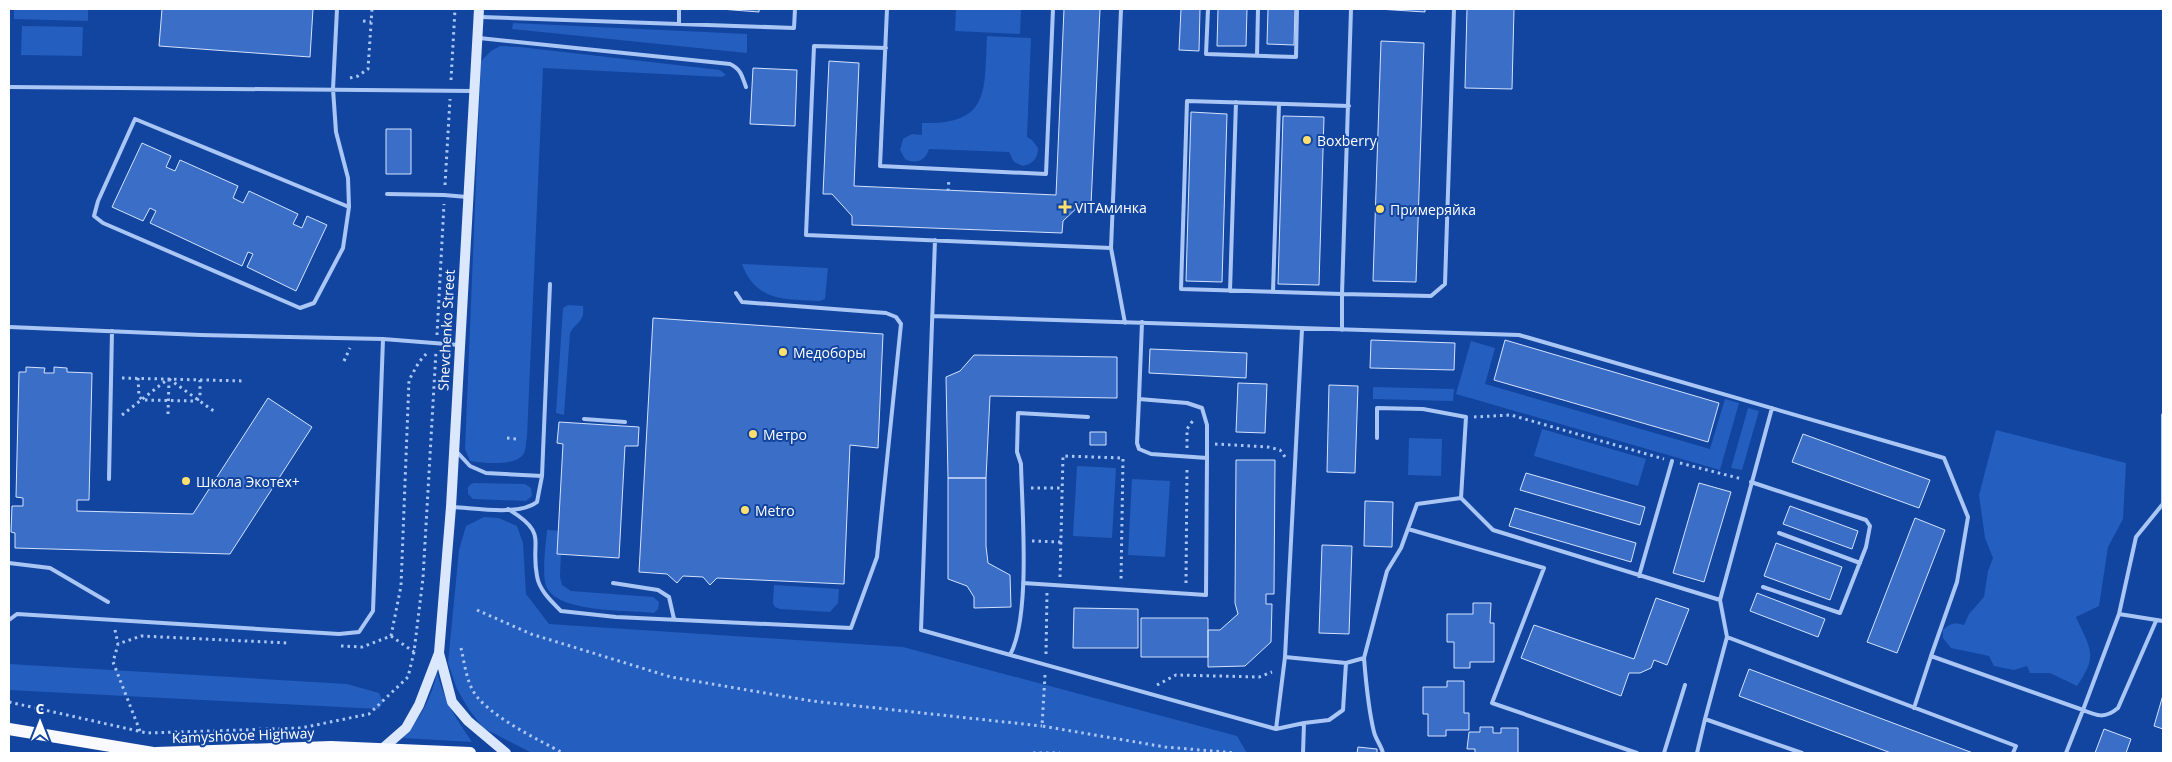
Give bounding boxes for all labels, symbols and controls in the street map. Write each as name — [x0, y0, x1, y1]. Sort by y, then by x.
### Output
place label: Boxberry — [1317, 131, 1378, 150]
marker: Boxberry — [1301, 134, 1313, 146]
place label: VITAминка — [1075, 198, 1147, 217]
place label: Примеряйка — [1390, 200, 1476, 219]
marker: VITAминка — [1059, 201, 1071, 213]
marker: Примеряйка — [1374, 203, 1386, 215]
street label: Shevchenko Street — [433, 269, 459, 391]
place label: Медоборы — [793, 343, 866, 362]
marker: Медоборы — [777, 346, 789, 358]
place label: Метро — [763, 425, 807, 444]
marker: Метро — [747, 428, 759, 440]
place label: Школа Экотех+ — [196, 472, 300, 491]
marker: Школа Экотех+ — [180, 475, 192, 487]
place label: Metro — [755, 501, 795, 520]
marker: Metro — [739, 504, 751, 516]
north arrow — [15, 697, 65, 747]
text: С — [36, 699, 45, 718]
street label: Kamyshovoe Highway — [171, 723, 316, 747]

